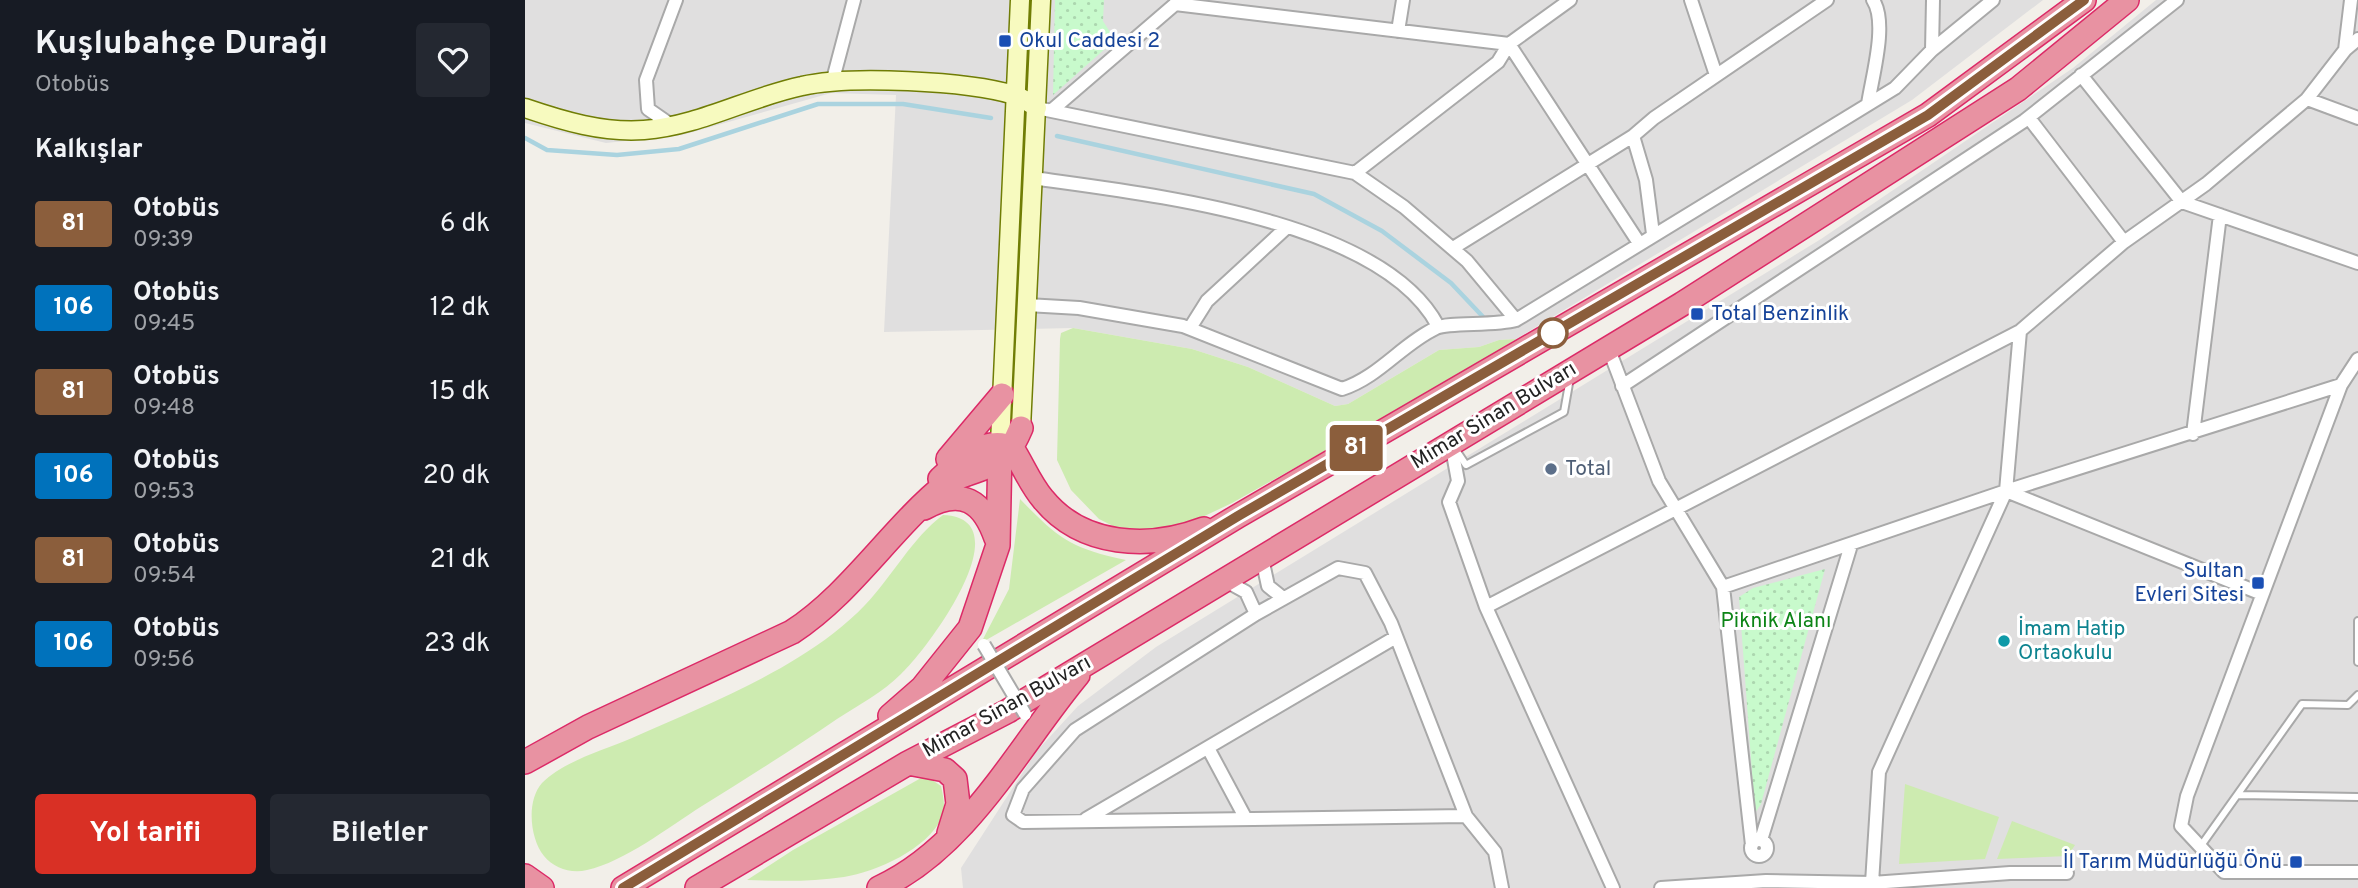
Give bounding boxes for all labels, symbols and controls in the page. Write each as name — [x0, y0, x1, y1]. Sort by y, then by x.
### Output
button: heart — [416, 23, 490, 97]
text: Kuşlubahçe Durağı — [35, 24, 328, 66]
place label: Okul Caddesi 2 — [1019, 28, 1160, 55]
marker: Okul Caddesi 2 — [997, 33, 1013, 49]
text: Otobüs — [35, 71, 110, 100]
text: Kalkışlar — [35, 134, 143, 167]
text: Otobüs — [133, 193, 220, 226]
text: 6 dk — [440, 208, 490, 241]
text: 81 — [61, 209, 86, 239]
text: 09:39 — [133, 226, 194, 255]
text: Otobüs — [133, 277, 220, 310]
text: 12 dk — [430, 292, 490, 325]
text: 106 — [53, 293, 94, 323]
place label: Total Benzinlik — [1711, 301, 1849, 328]
marker: Total Benzinlik — [1689, 306, 1705, 322]
text: 09:45 — [133, 310, 195, 339]
unlabelled marker — [1538, 318, 1568, 348]
street label: Mimar Sinan Bulvarı — [1406, 356, 1582, 476]
text: Otobüs — [133, 361, 220, 394]
text: 15 dk — [430, 376, 490, 409]
text: 81 — [61, 377, 86, 407]
text: 09:48 — [133, 394, 195, 423]
line badge: 81 — [1325, 425, 1387, 471]
text: 81 — [1344, 433, 1368, 463]
text: Otobüs — [133, 445, 220, 478]
place label: Total — [1565, 456, 1611, 483]
text: 20 dk — [423, 460, 490, 493]
text: 106 — [53, 461, 94, 491]
marker: Total — [1543, 461, 1559, 477]
text: 09:53 — [133, 478, 195, 507]
text: Otobüs — [133, 529, 220, 562]
text: 21 dk — [430, 544, 490, 577]
text: 81 — [61, 545, 86, 575]
place label: Sultan Evleri Sitesi — [2135, 558, 2244, 609]
text: 09:54 — [133, 562, 196, 591]
marker: Sultan Evleri Sitesi — [2250, 575, 2266, 591]
park label: Piknik Alanı — [1721, 608, 1831, 635]
text: Otobüs — [133, 613, 220, 646]
place label: İmam Hatip Ortaokulu — [2018, 616, 2125, 667]
text: 23 dk — [424, 628, 490, 661]
text: 106 — [53, 629, 94, 659]
marker: İmam Hatip Ortaokulu — [1996, 633, 2012, 649]
text: 09:56 — [133, 646, 195, 675]
street label: Mimar Sinan Bulvarı — [918, 649, 1096, 765]
button: Yol tarifi — [35, 794, 256, 874]
button: Biletler — [270, 794, 490, 874]
place label: İl Tarım Müdürlüğü Önü — [2063, 849, 2282, 876]
marker: İl Tarım Müdürlüğü Önü — [2288, 854, 2304, 870]

